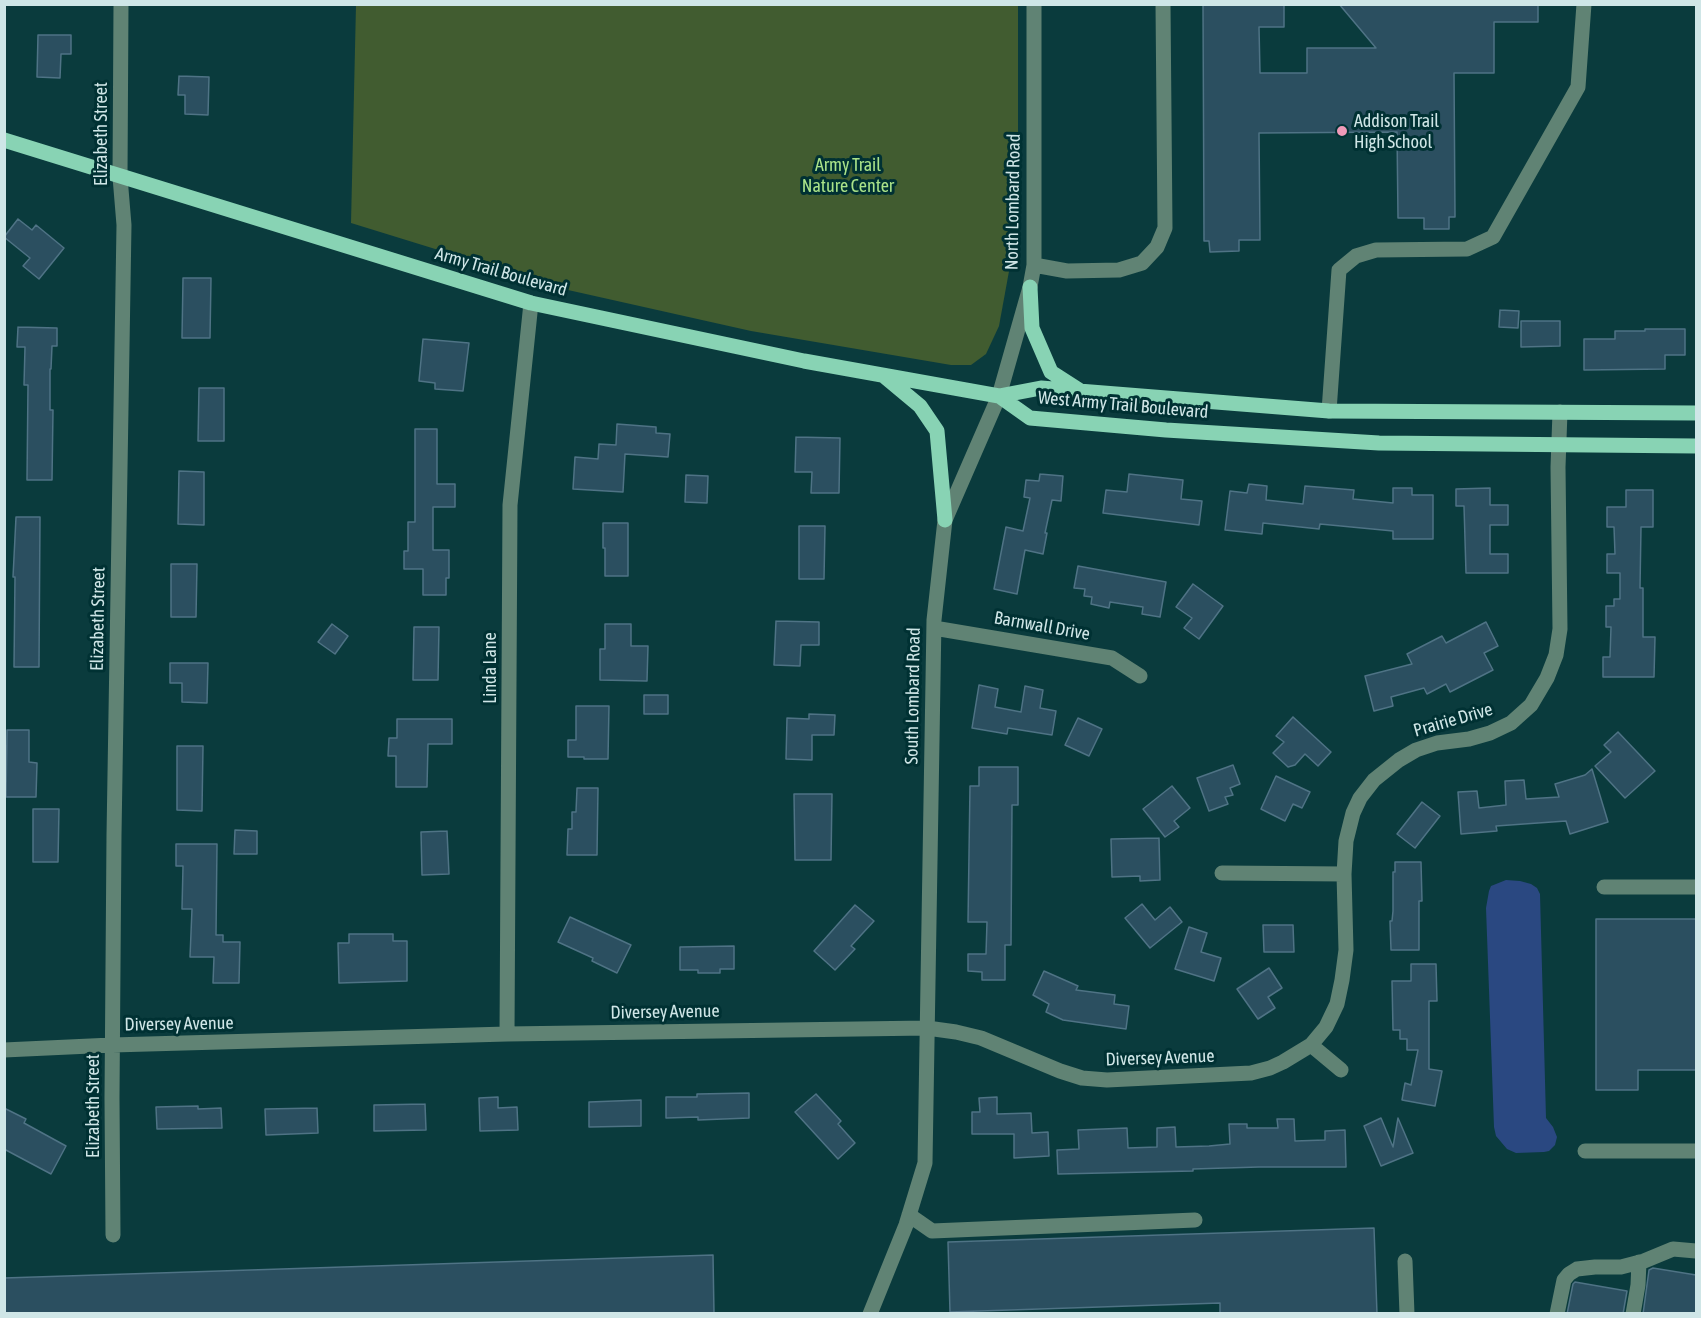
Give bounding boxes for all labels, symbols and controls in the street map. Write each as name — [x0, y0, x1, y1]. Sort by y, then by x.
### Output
street label: Elizabeth Street — [90, 82, 112, 186]
place label: Addison Trail High School — [1354, 110, 1439, 152]
marker: Addison Trail High School — [1335, 124, 1349, 138]
street label: North Lombard Road — [1001, 134, 1025, 270]
park label: Army Trail Nature Center — [802, 154, 894, 196]
street label: Army Trail Boulevard — [433, 243, 569, 301]
street label: West Army Trail Boulevard — [1037, 387, 1209, 423]
street label: Elizabeth Street — [86, 567, 110, 671]
street label: Barnwall Drive — [992, 607, 1092, 645]
street label: South Lombard Road — [901, 627, 925, 765]
street label: Linda Lane — [479, 632, 501, 704]
street label: Prairie Drive — [1411, 698, 1495, 742]
street label: Diversey Avenue — [610, 1000, 720, 1024]
street label: Diversey Avenue — [124, 1012, 234, 1036]
street label: Diversey Avenue — [1105, 1045, 1215, 1071]
street label: Elizabeth Street — [82, 1054, 104, 1158]

